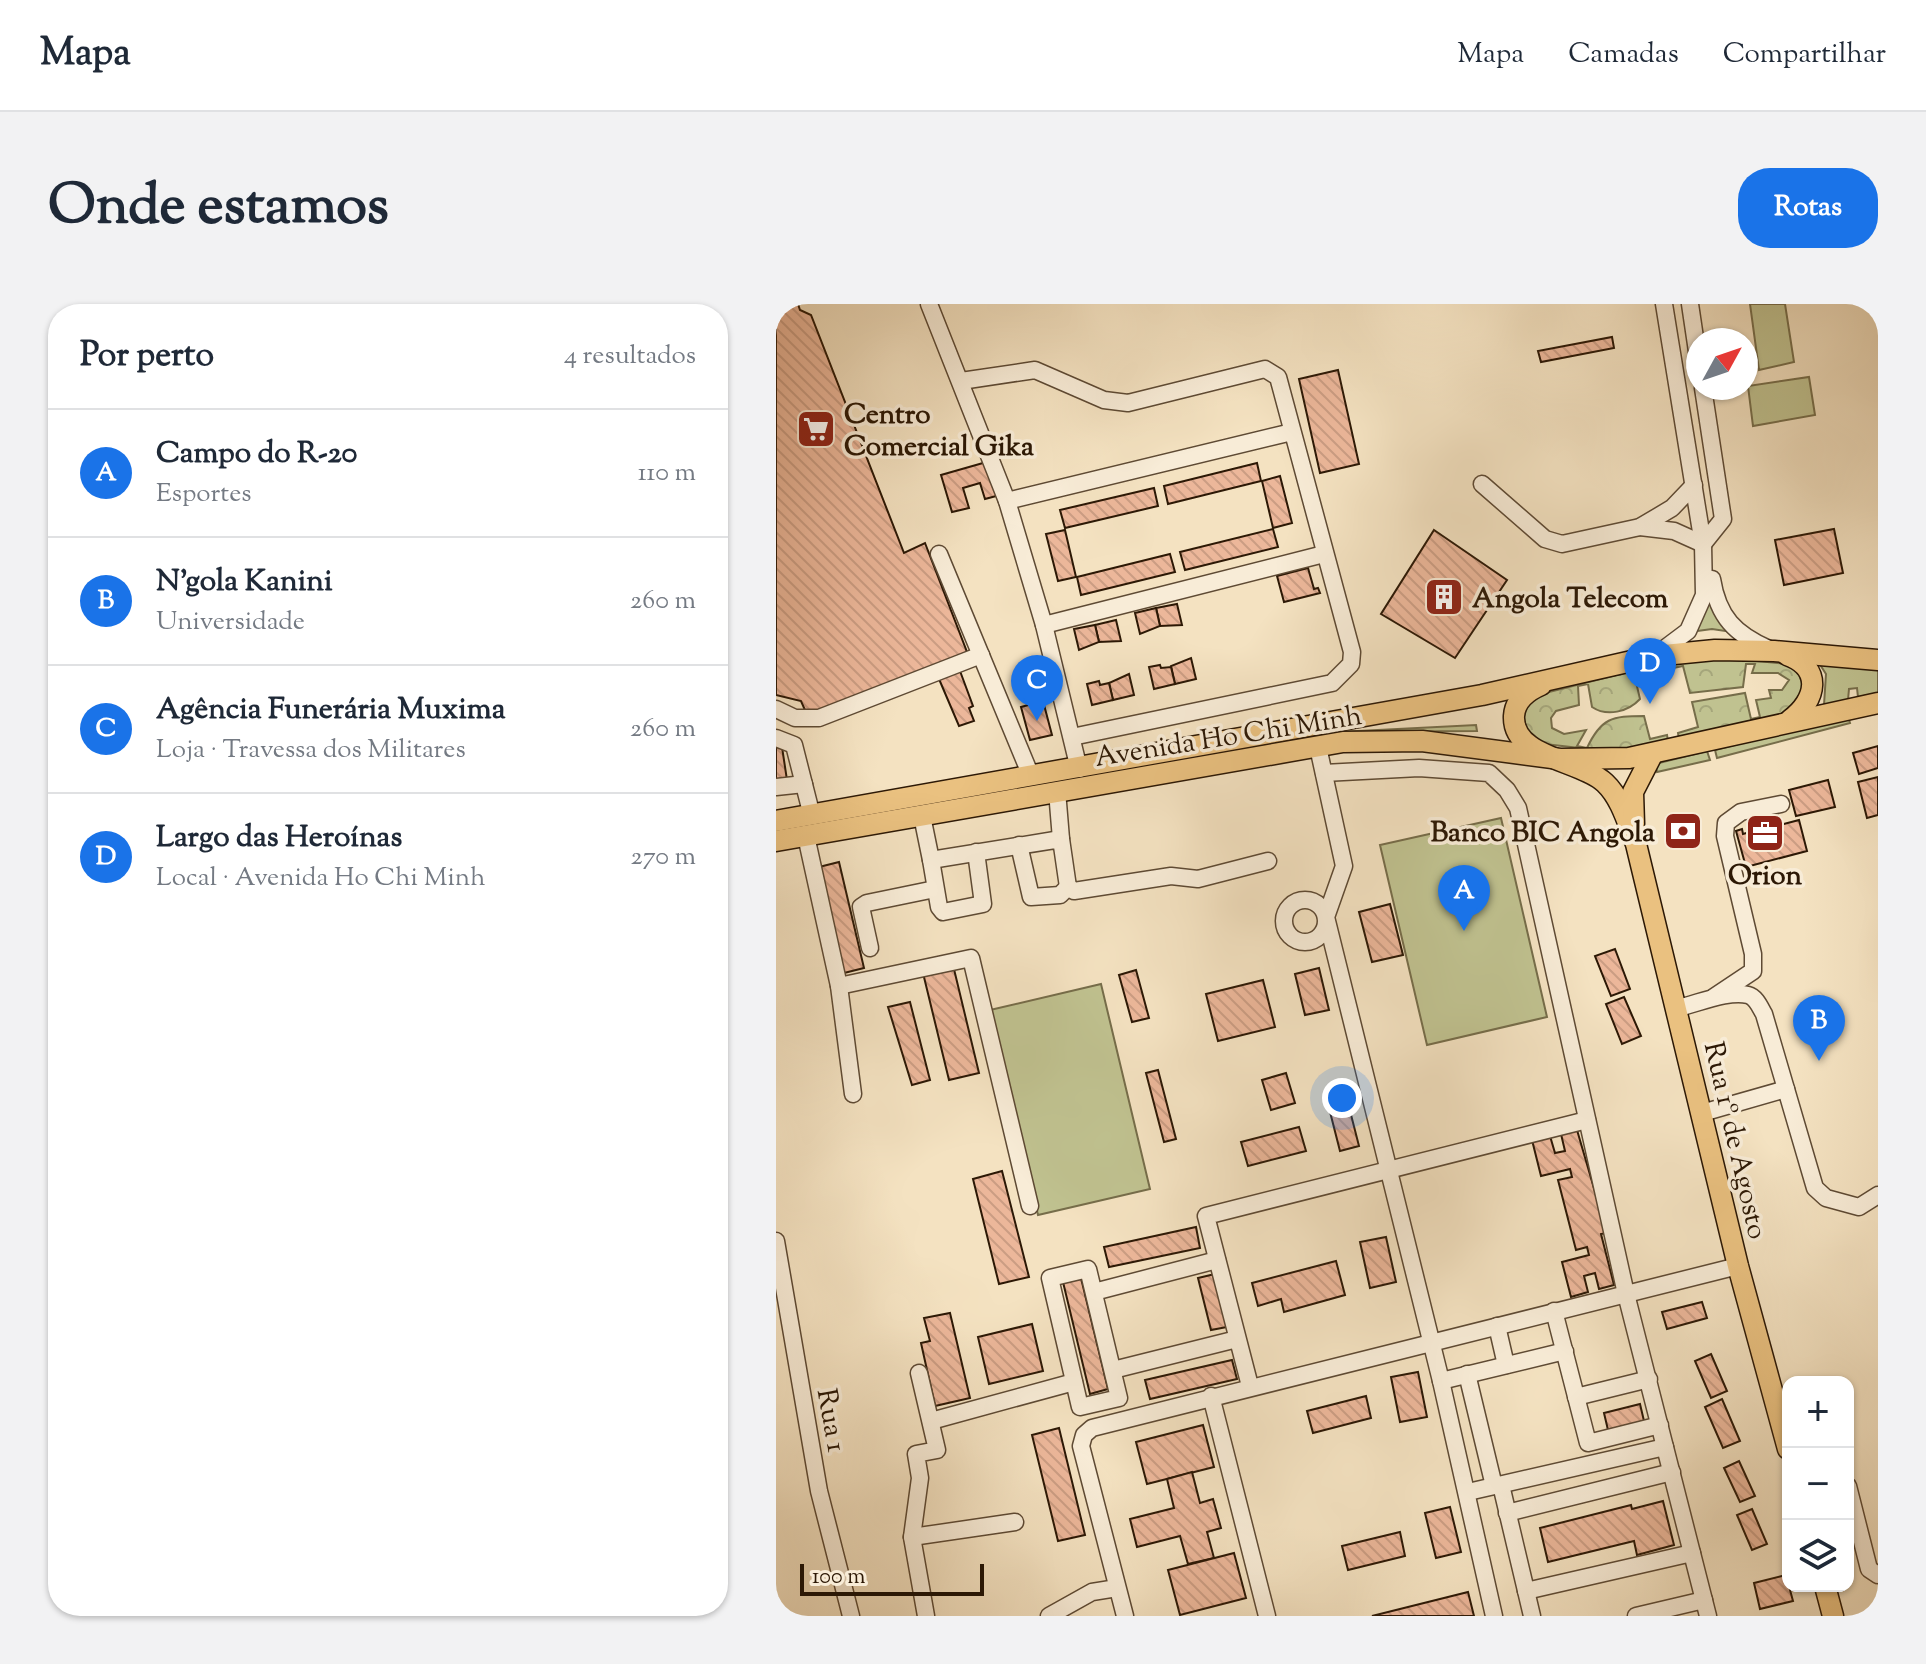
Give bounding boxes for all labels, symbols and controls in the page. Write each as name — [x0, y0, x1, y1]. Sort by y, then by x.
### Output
text: Mapa — [40, 28, 131, 82]
text: Mapa — [1457, 35, 1524, 75]
text: Camadas — [1568, 35, 1679, 75]
text: Compartilhar — [1723, 35, 1886, 75]
text: Onde estamos — [48, 168, 389, 249]
button: Rotas — [1738, 168, 1878, 248]
north arrow — [1686, 328, 1758, 400]
text: Por perto — [80, 332, 214, 381]
text: 4 resultados — [564, 338, 696, 375]
place label: Centro Comercial Gika — [844, 396, 1034, 468]
supermarket icon: Centro Comercial Gika — [795, 408, 837, 450]
text: Campo do R-20 — [156, 433, 357, 476]
text: A — [95, 455, 117, 492]
text: 110 m — [638, 455, 696, 492]
text: Esportes — [156, 476, 252, 513]
text: N'gola Kanini — [156, 561, 333, 604]
building icon: Angola Telecom — [1423, 576, 1465, 618]
place label: Angola Telecom — [1472, 580, 1669, 620]
text: B — [98, 583, 114, 620]
text: 260 m — [630, 583, 696, 620]
text: Universidade — [156, 604, 305, 641]
pin: D — [1624, 638, 1676, 704]
pin: C — [1011, 655, 1063, 721]
text: Agência Funerária Muxima — [156, 689, 505, 732]
street label: Avenida Ho Chi Minh — [1092, 697, 1365, 779]
text: C — [96, 711, 116, 748]
text: 260 m — [630, 711, 696, 748]
text: Loja · Travessa dos Militares — [156, 732, 466, 769]
bank icon: Banco BIC Angola — [1662, 810, 1704, 852]
office icon: Orion — [1744, 812, 1786, 854]
place label: Banco BIC Angola — [1430, 814, 1655, 854]
text: Largo das Heroínas — [156, 817, 402, 860]
text: D — [96, 839, 116, 876]
text: 270 m — [631, 839, 696, 876]
place label: Orion — [1728, 857, 1802, 897]
text: Local · Avenida Ho Chi Minh — [156, 860, 485, 897]
pin: A — [1438, 865, 1490, 931]
pin: B — [1793, 995, 1845, 1061]
street label: Rua 1º de Agosto — [1692, 1038, 1776, 1243]
your location — [1322, 1078, 1362, 1118]
map controls — [1782, 1376, 1854, 1592]
button: + — [1782, 1376, 1854, 1448]
street label: Rua 1 — [805, 1386, 855, 1455]
button: − — [1782, 1448, 1854, 1520]
button: layers — [1782, 1520, 1854, 1592]
scale bar — [800, 1560, 984, 1596]
text: 100 m — [812, 1562, 865, 1594]

